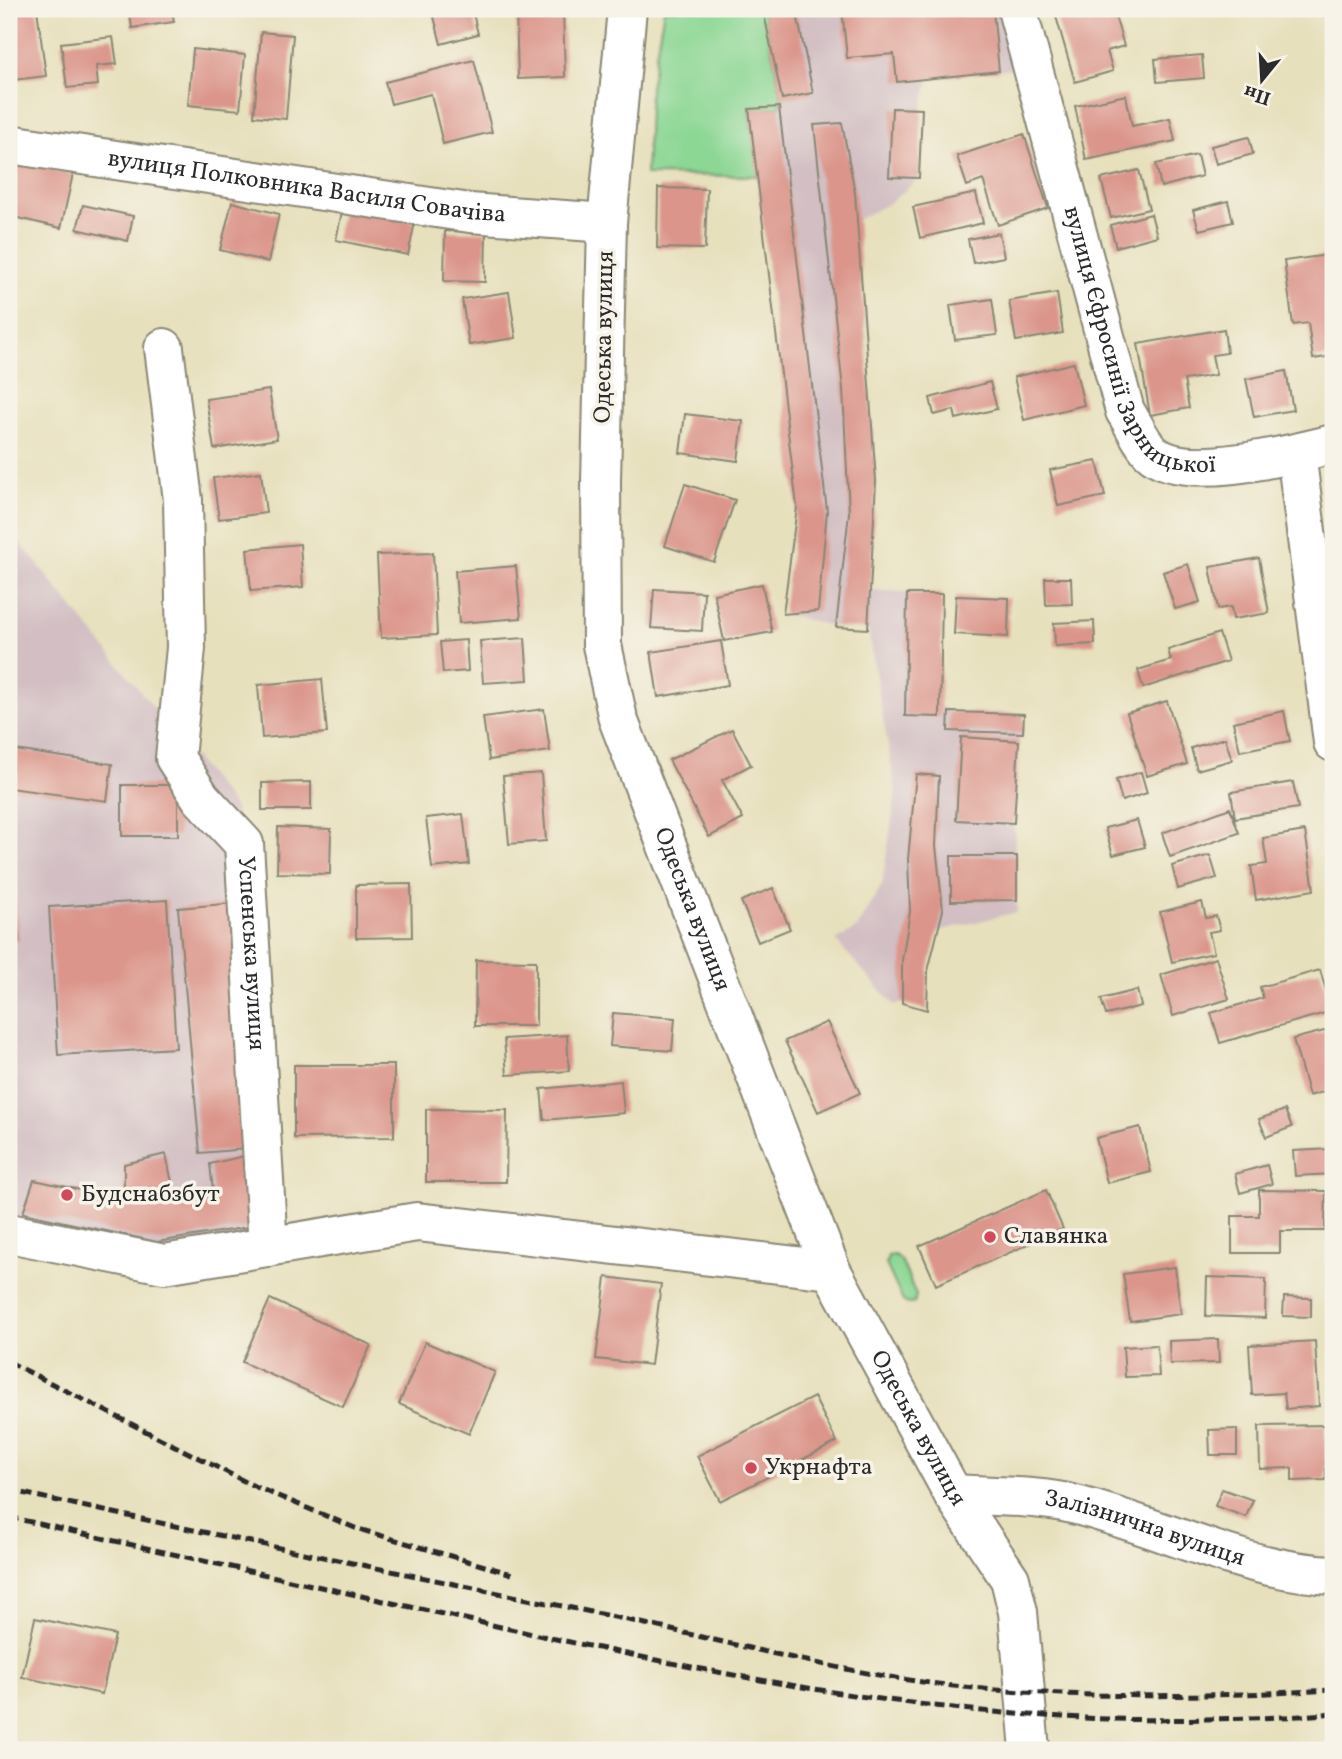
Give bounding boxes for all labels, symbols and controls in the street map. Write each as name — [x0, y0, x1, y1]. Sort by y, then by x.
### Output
north arrow — [1226, 46, 1296, 116]
text: Пн — [1241, 78, 1274, 111]
street label: вулиця Полковника Василя Совачіва — [105, 142, 507, 233]
street label: вулиця Єфросинії Зарницької — [1054, 203, 1217, 483]
street label: Одеська вулиця — [586, 250, 624, 424]
street label: Одеська вулиця — [645, 823, 739, 996]
street label: Успенська вулиця — [228, 855, 273, 1051]
place label: Будснабзбут — [81, 1178, 220, 1212]
marker: Будснабзбут — [59, 1187, 75, 1203]
place label: Славянка — [1004, 1220, 1109, 1254]
marker: Славянка — [982, 1229, 998, 1245]
street label: Одеська вулиця — [861, 1344, 974, 1513]
place label: Укрнафта — [765, 1451, 873, 1485]
marker: Укрнафта — [743, 1460, 759, 1476]
street label: Залізнична вулиця — [1042, 1482, 1249, 1576]

